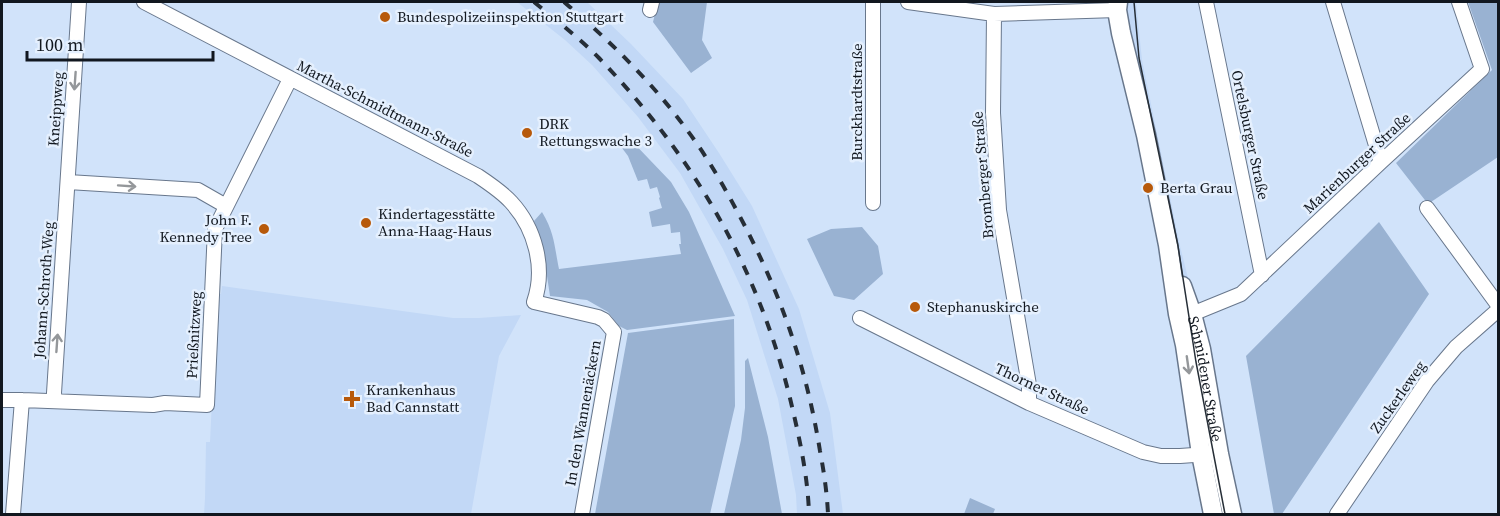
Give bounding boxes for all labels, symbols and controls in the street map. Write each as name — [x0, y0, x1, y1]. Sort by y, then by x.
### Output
place label: Bundespolizeiinspektion Stuttgart — [397, 6, 623, 27]
marker: Bundespolizeiinspektion Stuttgart — [378, 10, 392, 24]
scale bar — [27, 24, 213, 62]
text: 100 m — [36, 32, 83, 57]
street label: Burckhardtstraße — [846, 43, 867, 161]
street label: Martha-Schmidtmann-Straße — [293, 55, 477, 162]
street label: Ortelsburger Straße — [1227, 68, 1275, 202]
one-way arrow — [69, 70, 80, 90]
street label: Kneippweg — [42, 71, 69, 147]
street label: Marienburger Straße — [1298, 107, 1415, 218]
street label: Bromberger Straße — [966, 110, 999, 240]
place label: DRK Rettungswache 3 — [539, 113, 652, 151]
marker: DRK Rettungswache 3 — [520, 126, 534, 140]
place label: Berta Grau — [1160, 177, 1233, 198]
one-way arrow — [116, 180, 136, 191]
marker: Berta Grau — [1141, 181, 1155, 195]
place label: Kindertagesstätte Anna-Haag-Haus — [378, 203, 495, 241]
place label: John F. Kennedy Tree — [159, 209, 252, 247]
marker: Kindertagesstätte Anna-Haag-Haus — [359, 216, 373, 230]
street label: Johann-Schroth-Weg — [28, 221, 59, 360]
marker: John F. Kennedy Tree — [257, 222, 271, 236]
street label: Prießnitzweg — [181, 290, 206, 379]
place label: Stephanuskirche — [927, 296, 1039, 317]
marker: Stephanuskirche — [908, 300, 922, 314]
street label: Schmidener Straße — [1183, 314, 1228, 444]
one-way arrow — [52, 333, 63, 353]
street label: In den Wannenäckern — [559, 338, 606, 488]
one-way arrow — [1182, 354, 1193, 374]
street label: Zuckerleweg — [1365, 356, 1430, 437]
street label: Thorner Straße — [992, 357, 1093, 420]
place label: Krankenhaus Bad Cannstatt — [366, 379, 459, 417]
marker: Krankenhaus Bad Cannstatt — [343, 390, 361, 408]

